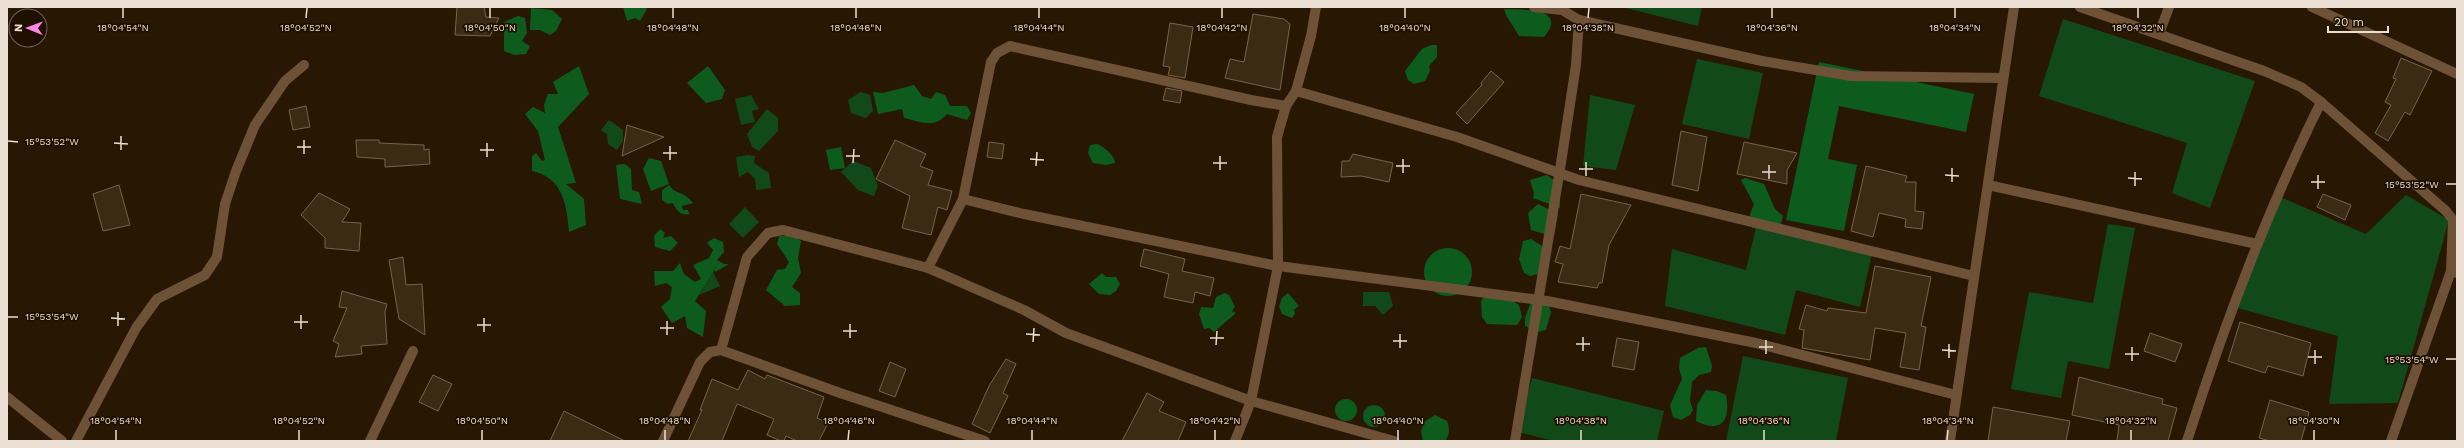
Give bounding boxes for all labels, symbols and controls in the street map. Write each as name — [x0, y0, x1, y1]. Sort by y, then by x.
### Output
north arrow — [8, 8, 48, 48]
scale bar — [2328, 8, 2388, 34]
text: 20 m — [2334, 15, 2364, 29]
text: 18°04'54"N — [97, 22, 149, 33]
text: 18°04'52"N — [280, 22, 332, 33]
text: 18°04'50"N — [464, 22, 516, 33]
text: 18°04'48"N — [647, 22, 699, 33]
text: 18°04'46"N — [830, 22, 882, 33]
text: 18°04'44"N — [1013, 22, 1065, 33]
text: 18°04'42"N — [1196, 22, 1248, 33]
text: 18°04'40"N — [1379, 22, 1431, 33]
text: 18°04'38"N — [1562, 22, 1614, 33]
text: 18°04'36"N — [1746, 22, 1798, 33]
text: 18°04'34"N — [1929, 22, 1981, 33]
text: 18°04'32"N — [2112, 22, 2164, 33]
text: N — [12, 24, 25, 32]
text: 15°53'52"W — [25, 136, 79, 147]
text: 15°53'52"W — [2385, 179, 2439, 190]
text: 15°53'54"W — [25, 311, 79, 322]
text: 15°53'54"W — [2385, 354, 2439, 365]
text: 18°04'54"N — [90, 415, 142, 426]
text: 18°04'52"N — [273, 415, 325, 426]
text: 18°04'50"N — [456, 415, 508, 426]
text: 18°04'48"N — [639, 415, 691, 426]
text: 18°04'46"N — [823, 415, 875, 426]
text: 18°04'44"N — [1006, 415, 1058, 426]
text: 18°04'42"N — [1189, 415, 1241, 426]
text: 18°04'40"N — [1372, 415, 1424, 426]
text: 18°04'38"N — [1555, 415, 1607, 426]
text: 18°04'36"N — [1738, 415, 1790, 426]
text: 18°04'34"N — [1922, 415, 1974, 426]
text: 18°04'32"N — [2105, 415, 2157, 426]
text: 18°04'30"N — [2288, 415, 2340, 426]

